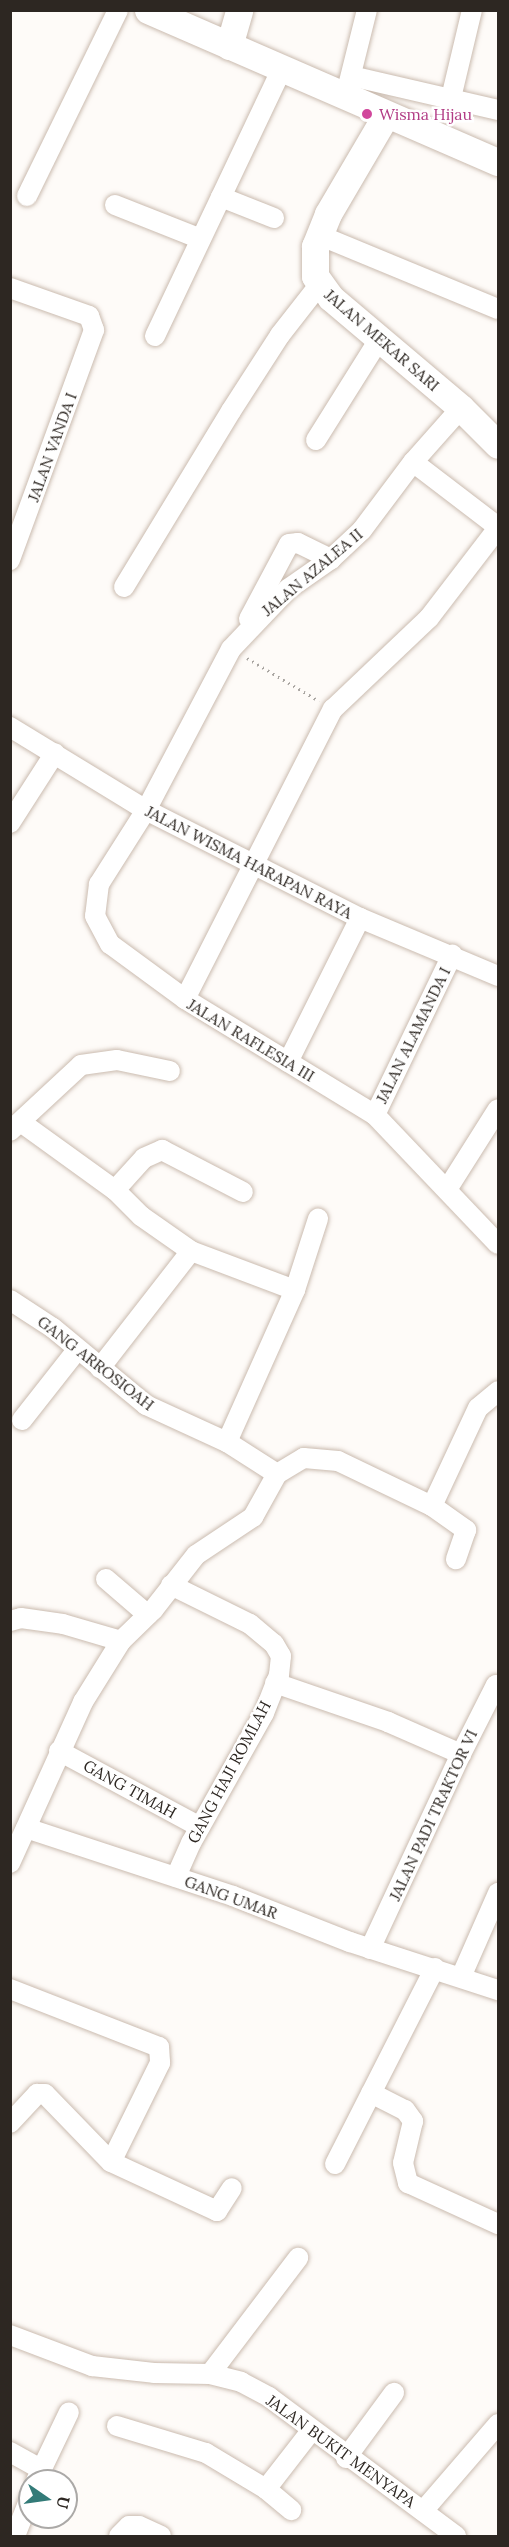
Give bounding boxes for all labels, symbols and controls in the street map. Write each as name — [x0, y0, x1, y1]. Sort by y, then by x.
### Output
place label: Wisma Hijau — [379, 104, 472, 124]
marker: Wisma Hijau — [360, 107, 374, 121]
street label: JALAN MEKAR SARI — [321, 285, 443, 395]
street label: JALAN VANDA I — [23, 390, 81, 504]
street label: JALAN AZALEA II — [258, 524, 366, 620]
street label: JALAN WISMA HARAPAN RAYA — [142, 801, 356, 923]
street label: JALAN ALAMANDA I — [372, 964, 454, 1106]
street label: JALAN RAFLESIA III — [184, 994, 318, 1086]
street label: GANG ARROSIOAH — [34, 1311, 158, 1415]
street label: GANG HAJI ROMLAH — [183, 1697, 275, 1847]
street label: JALAN PADI TRAKTOR VI — [385, 1726, 481, 1904]
street label: GANG TIMAH — [80, 1756, 180, 1822]
street label: GANG UMAR — [182, 1871, 280, 1923]
street label: JALAN BUKIT MENYAPA — [263, 2390, 419, 2512]
north arrow — [18, 2469, 78, 2529]
text: U — [52, 2494, 75, 2511]

